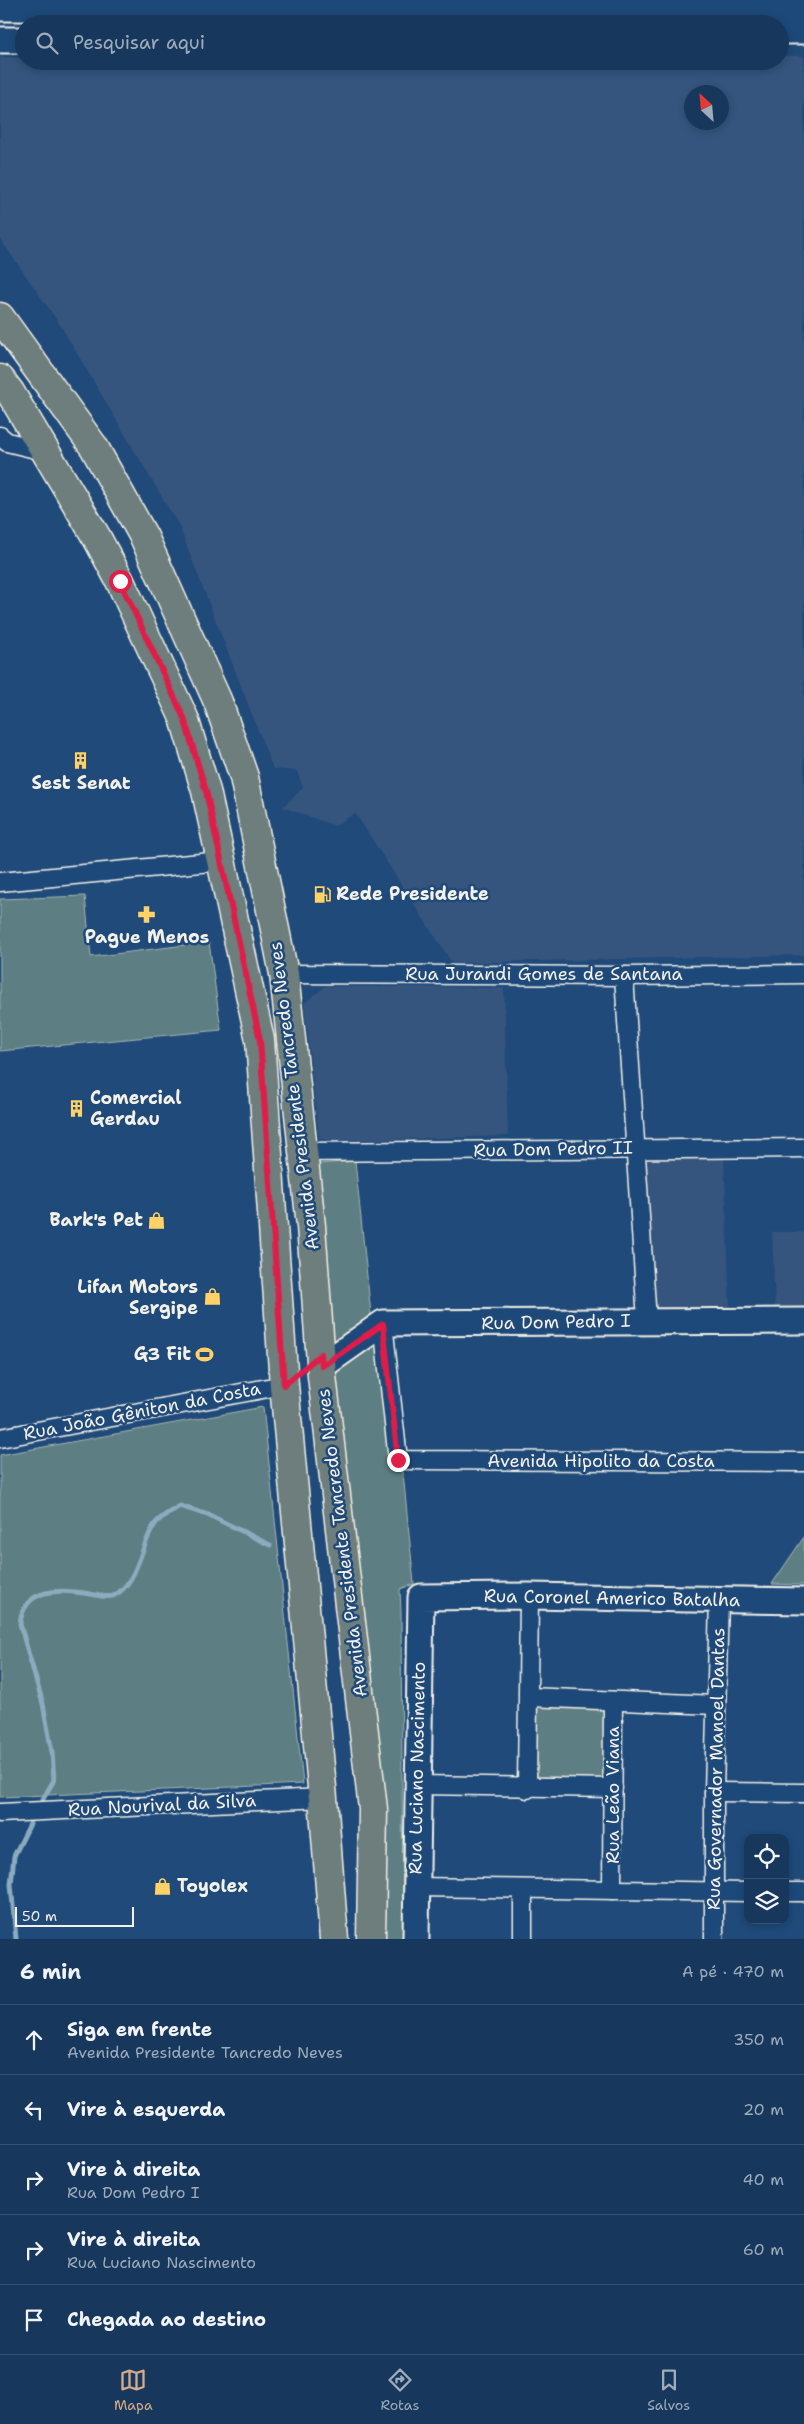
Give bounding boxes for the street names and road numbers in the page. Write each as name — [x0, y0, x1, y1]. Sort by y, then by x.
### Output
street label: Avenida Presidente Tancredo Neves — [263, 940, 325, 1252]
street label: Rua Jurandi Gomes de Santana — [405, 962, 683, 986]
street label: Rua Dom Pedro II — [473, 1136, 633, 1162]
street label: Rua Dom Pedro I — [481, 1309, 631, 1335]
street label: Rua João Gêniton da Costa — [21, 1376, 263, 1446]
street label: Avenida Presidente Tancredo Neves — [311, 1387, 373, 1699]
street label: Avenida Hipolito da Costa — [487, 1449, 715, 1473]
street label: Rua Coronel Americo Batalha — [484, 1584, 740, 1612]
street label: Rua Governador Manoel Dantas — [702, 1628, 730, 1910]
street label: Rua Luciano Nascimento — [403, 1661, 431, 1875]
street label: Rua Leão Viana — [601, 1726, 625, 1864]
street label: Rua Nourival da Silva — [67, 1788, 257, 1822]

